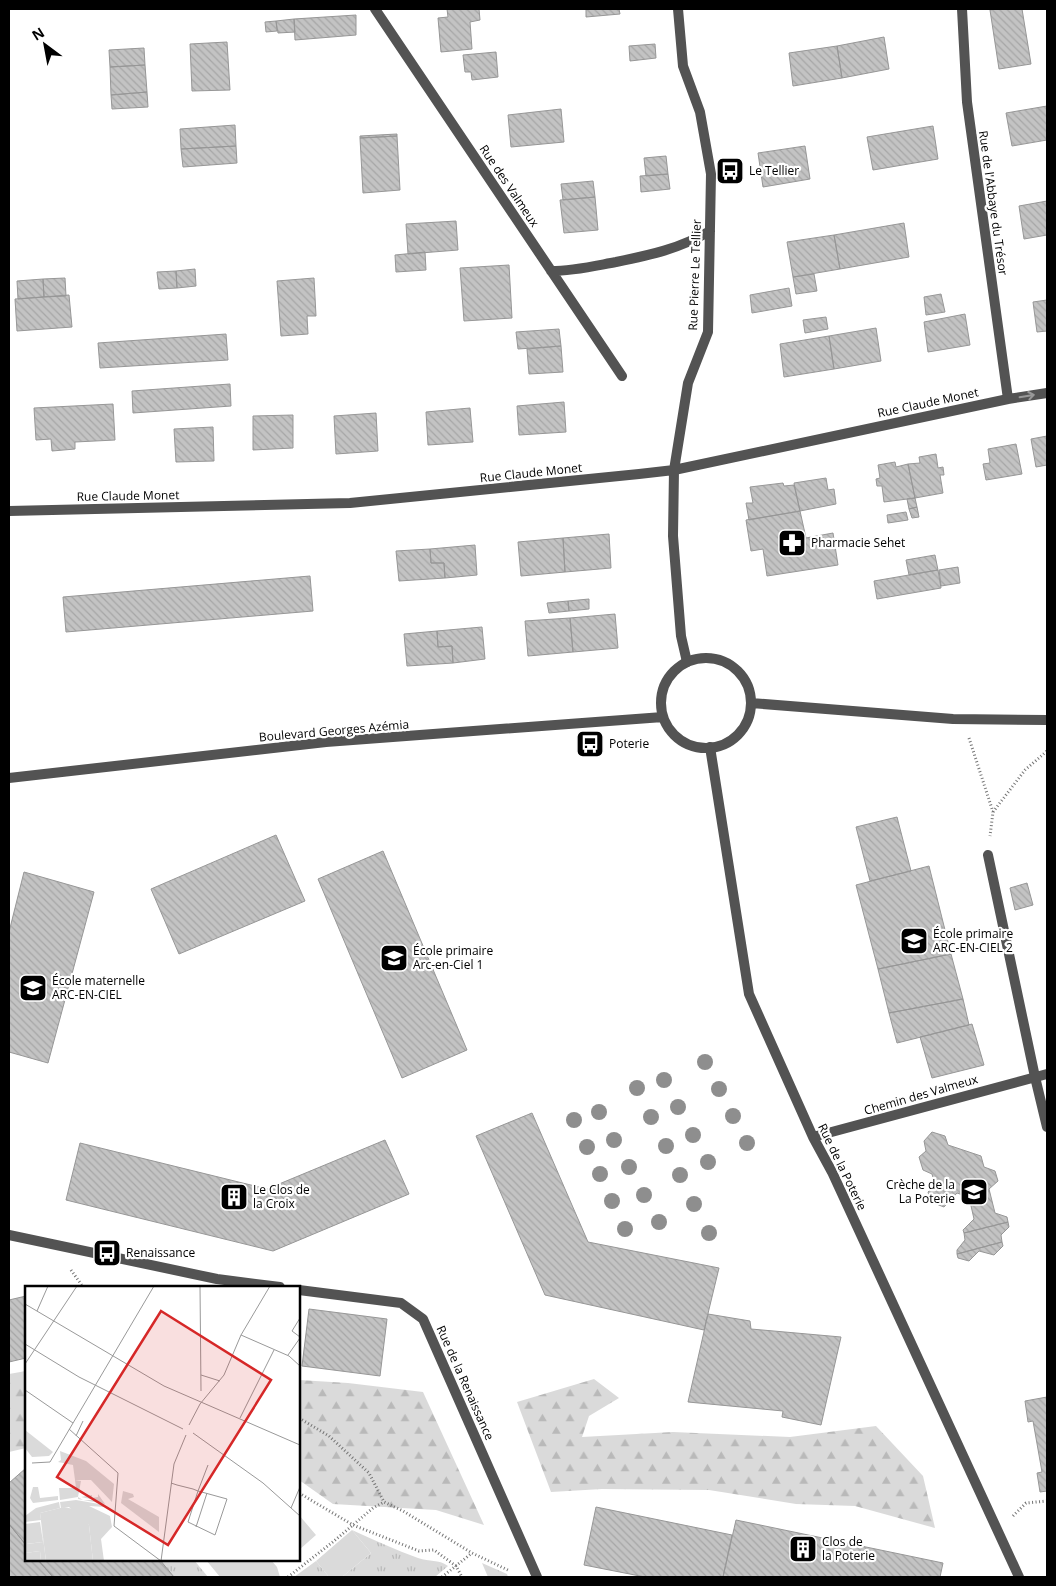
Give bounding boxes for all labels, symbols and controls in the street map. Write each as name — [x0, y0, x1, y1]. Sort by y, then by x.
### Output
north arrow — [20, 20, 70, 70]
text: N — [28, 22, 48, 45]
street label: Rue de l'Abbaye du Trésor — [975, 129, 1012, 277]
street label: Rue des Valmeux — [476, 141, 544, 231]
bus stop icon: Le Tellier — [715, 156, 745, 186]
place label: Le Tellier — [749, 162, 799, 179]
street label: Rue Pierre Le Tellier — [684, 219, 705, 331]
street label: Rue Claude Monet — [876, 384, 980, 422]
one-way arrow — [1019, 391, 1035, 401]
street label: Rue Claude Monet — [479, 459, 583, 486]
street label: Rue Claude Monet — [76, 486, 180, 505]
pharmacy icon: Pharmacie Sehet — [777, 528, 807, 558]
place label: Pharmacie Sehet — [811, 534, 905, 551]
street label: Boulevard Georges Azémia — [258, 715, 410, 746]
bus stop icon: Poterie — [575, 729, 605, 759]
place label: Poterie — [609, 735, 649, 752]
place label: École primaire ARC-EN-CIEL 2 — [933, 925, 1014, 956]
school or university icon: École primaire ARC-EN-CIEL 2 — [899, 926, 929, 956]
place label: École primaire Arc-en-Ciel 1 — [413, 942, 494, 973]
school or university icon: École primaire Arc-en-Ciel 1 — [379, 943, 409, 973]
place label: École maternelle ARC-EN-CIEL — [52, 972, 145, 1003]
school or university icon: École maternelle ARC-EN-CIEL — [18, 973, 48, 1003]
street label: Chemin des Valmeux — [862, 1070, 980, 1119]
street label: Rue de la Poterie — [814, 1120, 871, 1213]
place label: Crèche de la La Poterie — [886, 1176, 955, 1207]
school or university icon: Crèche de la La Poterie — [959, 1177, 989, 1207]
place label: Le Clos de la Croix — [253, 1181, 310, 1212]
building icon: Le Clos de la Croix — [219, 1182, 249, 1212]
bus stop icon: Renaissance — [92, 1238, 122, 1268]
place label: Renaissance — [126, 1244, 195, 1261]
inset map — [25, 1286, 300, 1561]
street label: Rue de la Renaissance — [433, 1323, 498, 1443]
place label: Clos de la Poterie — [822, 1533, 875, 1564]
building icon: Clos de la Poterie — [788, 1534, 818, 1564]

